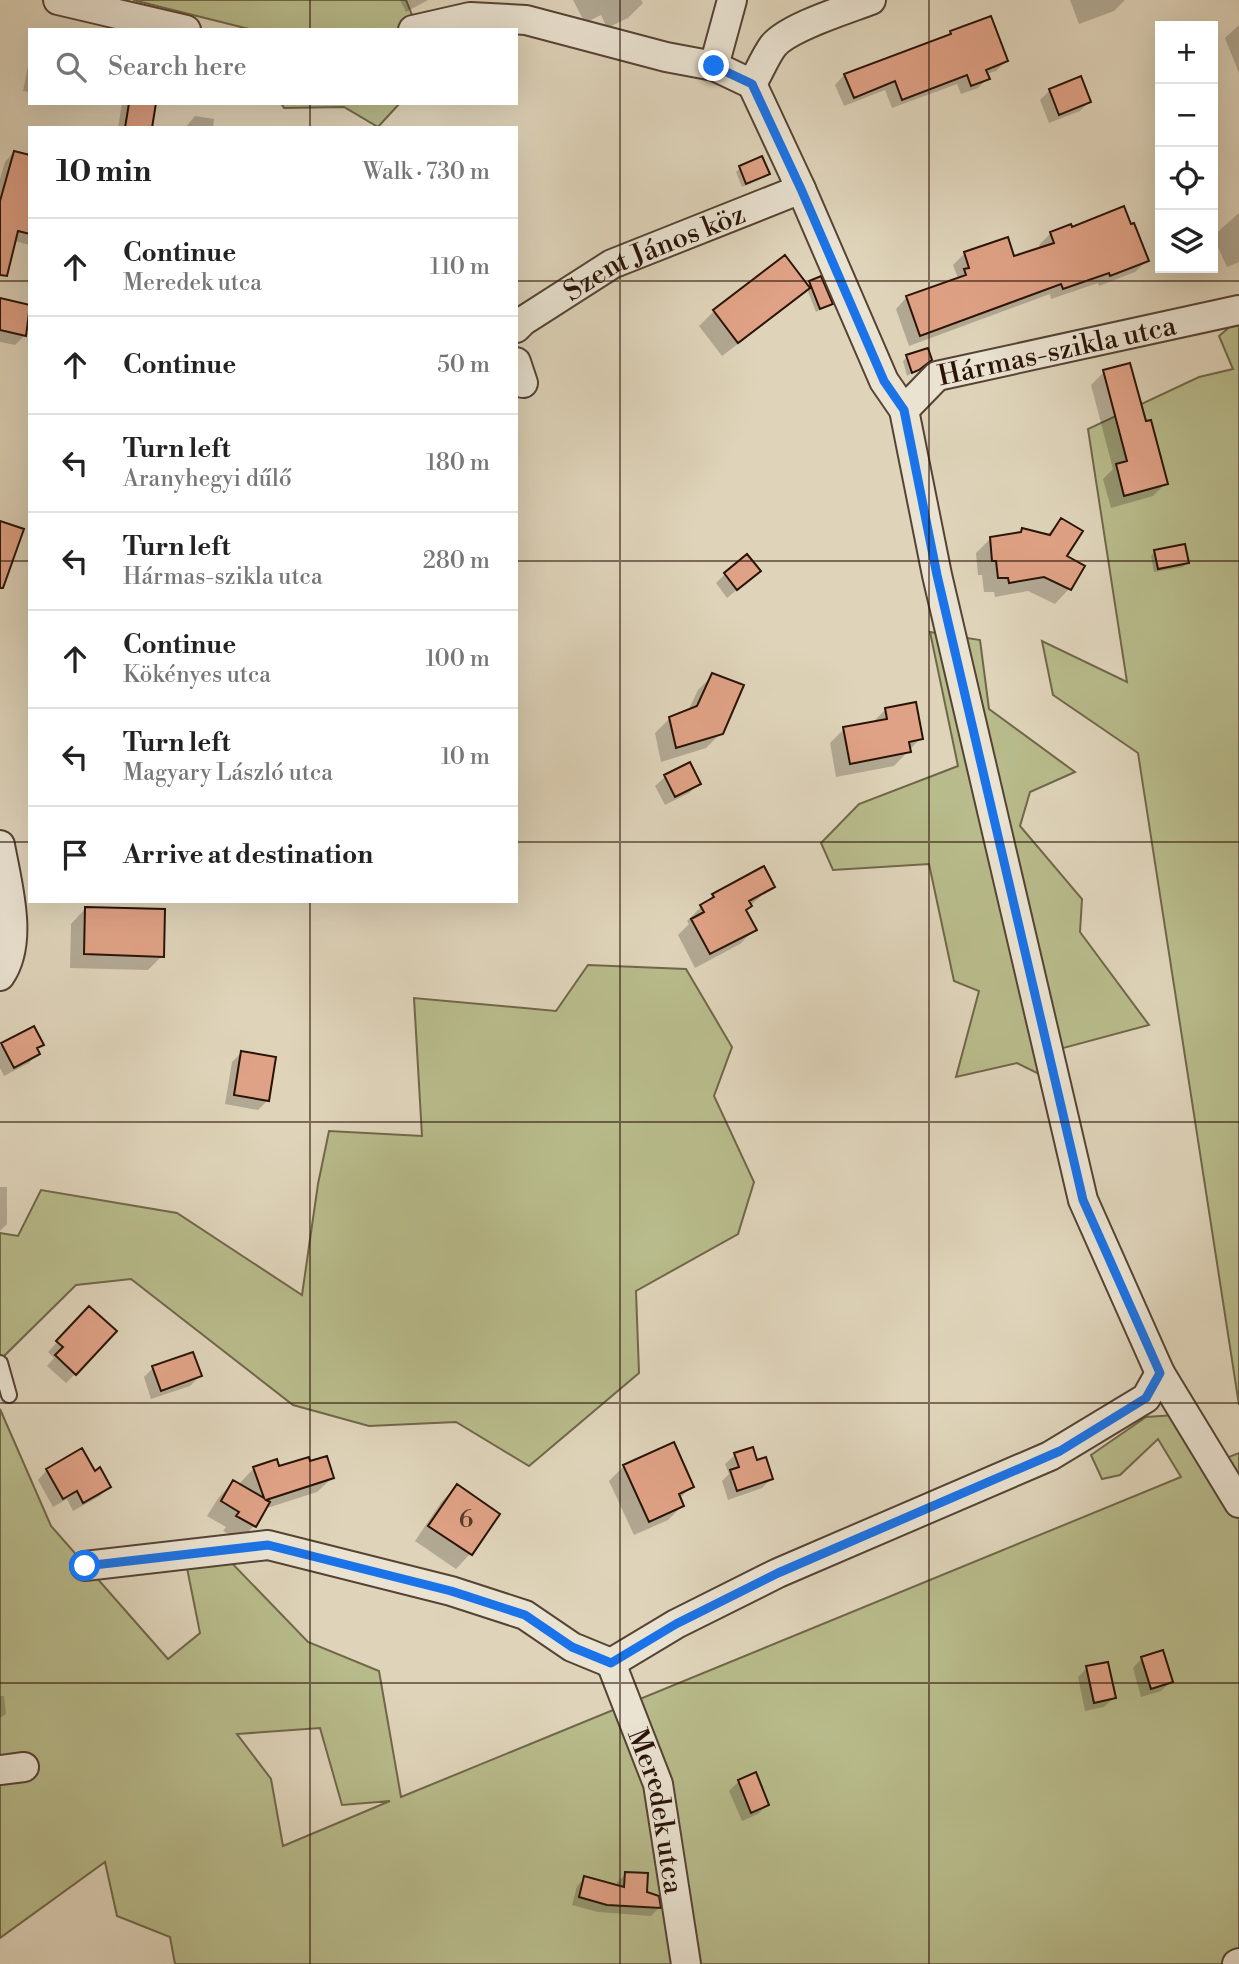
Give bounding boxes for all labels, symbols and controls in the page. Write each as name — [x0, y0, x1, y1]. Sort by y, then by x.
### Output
map controls — [1155, 21, 1218, 273]
button: + — [1155, 21, 1218, 84]
search box — [28, 28, 518, 105]
icon: search — [52, 48, 90, 86]
route end — [698, 50, 729, 81]
text: Search here — [108, 51, 247, 83]
button: − — [1155, 84, 1218, 147]
button: locate — [1155, 147, 1218, 210]
text: 10 min — [56, 153, 151, 191]
text: Walk · 730 m — [363, 158, 490, 186]
street label: Szent János köz — [557, 197, 751, 309]
button: layers — [1155, 210, 1218, 273]
text: Continue — [123, 237, 236, 269]
icon: ahead — [56, 248, 94, 286]
text: 110 m — [430, 253, 490, 281]
text: Meredek utca — [123, 269, 262, 297]
street label: Hármas-szikla utca — [935, 308, 1180, 394]
icon: ahead — [56, 346, 94, 384]
text: Continue — [123, 349, 236, 381]
text: 50 m — [437, 351, 490, 379]
text: Turn left — [123, 433, 231, 465]
icon: left — [56, 444, 94, 482]
text: 180 m — [426, 449, 490, 477]
text: Aranyhegyi dűlő — [123, 465, 292, 493]
text: Turn left — [123, 531, 231, 563]
icon: left — [56, 542, 94, 580]
text: 280 m — [423, 547, 490, 575]
text: Hármas-szikla utca — [123, 563, 323, 591]
text: Continue — [123, 629, 236, 661]
icon: ahead — [56, 640, 94, 678]
text: 100 m — [425, 645, 490, 673]
text: Kökényes utca — [123, 661, 271, 689]
text: Turn left — [123, 727, 231, 759]
icon: left — [56, 738, 94, 776]
text: 10 m — [441, 743, 490, 771]
text: Magyary László utca — [123, 759, 333, 787]
icon: arrive — [56, 836, 94, 874]
text: Arrive at destination — [123, 839, 373, 871]
house number: 6 — [459, 1505, 473, 1535]
route start — [69, 1550, 100, 1581]
street label: Meredek utca — [619, 1724, 691, 1897]

